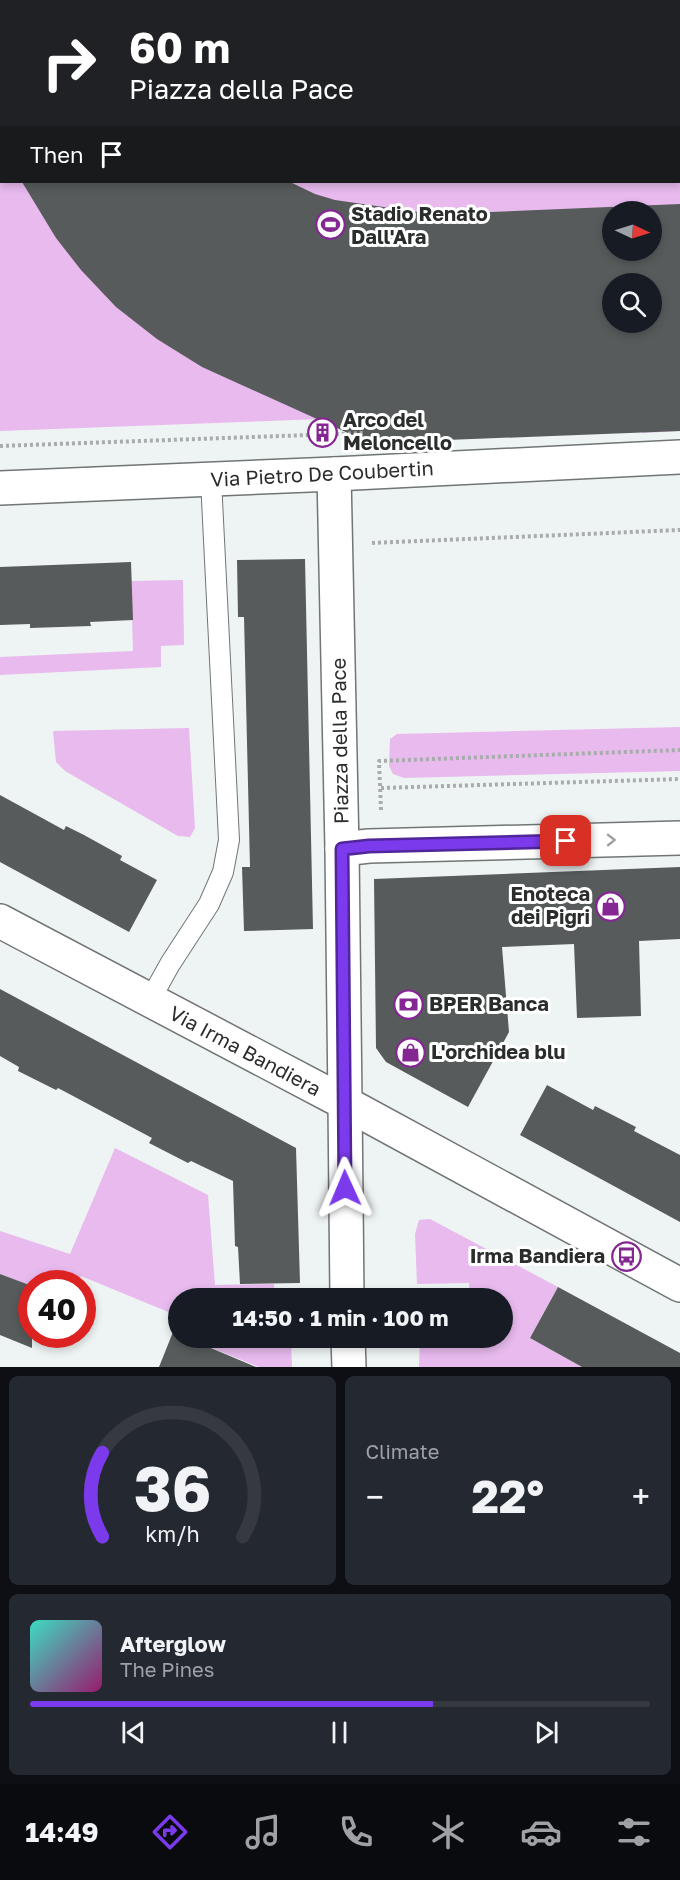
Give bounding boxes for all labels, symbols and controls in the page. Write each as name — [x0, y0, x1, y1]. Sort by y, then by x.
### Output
text: 60 m — [129, 22, 230, 72]
icon: right — [30, 24, 108, 102]
text: Piazza della Pace — [129, 73, 354, 105]
icon: arrive — [95, 138, 128, 171]
text: Then — [30, 141, 83, 168]
place label: Stadio Renato Dall'Ara — [351, 201, 488, 248]
north arrow — [602, 201, 662, 261]
map controls — [602, 201, 662, 333]
sports icon: Stadio Renato Dall'Ara — [314, 209, 346, 241]
button: search — [602, 273, 662, 333]
place label: Arco del Meloncello — [343, 407, 452, 454]
building icon: Arco del Meloncello — [306, 416, 338, 448]
street label: Via Pietro De Coubertin — [210, 455, 434, 491]
street label: Piazza della Pace — [326, 658, 352, 824]
pin — [540, 815, 591, 866]
icon: arrive — [549, 824, 582, 857]
one-way arrow — [606, 833, 615, 846]
place label: Enoteca dei Pigri — [511, 881, 590, 928]
shop icon: Enoteca dei Pigri — [595, 890, 627, 922]
bank icon: BPER Banca — [392, 988, 424, 1020]
place label: BPER Banca — [429, 991, 549, 1015]
street label: Via Irma Bandiera — [166, 1000, 325, 1100]
shop icon: L'orchidea blu — [394, 1036, 426, 1068]
place label: L'orchidea blu — [431, 1039, 565, 1063]
position arrow — [313, 1156, 377, 1220]
bus stop icon: Irma Bandiera — [610, 1240, 642, 1272]
place label: Irma Bandiera — [470, 1243, 605, 1267]
speed limit sign: 40 — [18, 1270, 96, 1348]
text: 14:50 · 1 min · 100 m — [232, 1304, 449, 1331]
text: Climate — [366, 1439, 439, 1463]
text: 36 — [133, 1450, 211, 1525]
text: 22° — [472, 1469, 544, 1523]
text: − — [366, 1477, 384, 1516]
text: + — [632, 1477, 650, 1516]
text: km/h — [145, 1522, 200, 1548]
text: Afterglow — [120, 1630, 226, 1657]
text: The Pines — [120, 1657, 214, 1681]
icon: previous — [117, 1716, 150, 1749]
icon: pause — [323, 1716, 356, 1749]
icon: next — [530, 1716, 563, 1749]
icon: directions — [149, 1811, 191, 1853]
icon: music — [242, 1811, 284, 1853]
icon: phone — [335, 1811, 377, 1853]
icon: climate — [427, 1811, 469, 1853]
icon: car — [520, 1811, 562, 1853]
icon: filters — [613, 1811, 655, 1853]
text: 14:49 — [25, 1816, 99, 1848]

